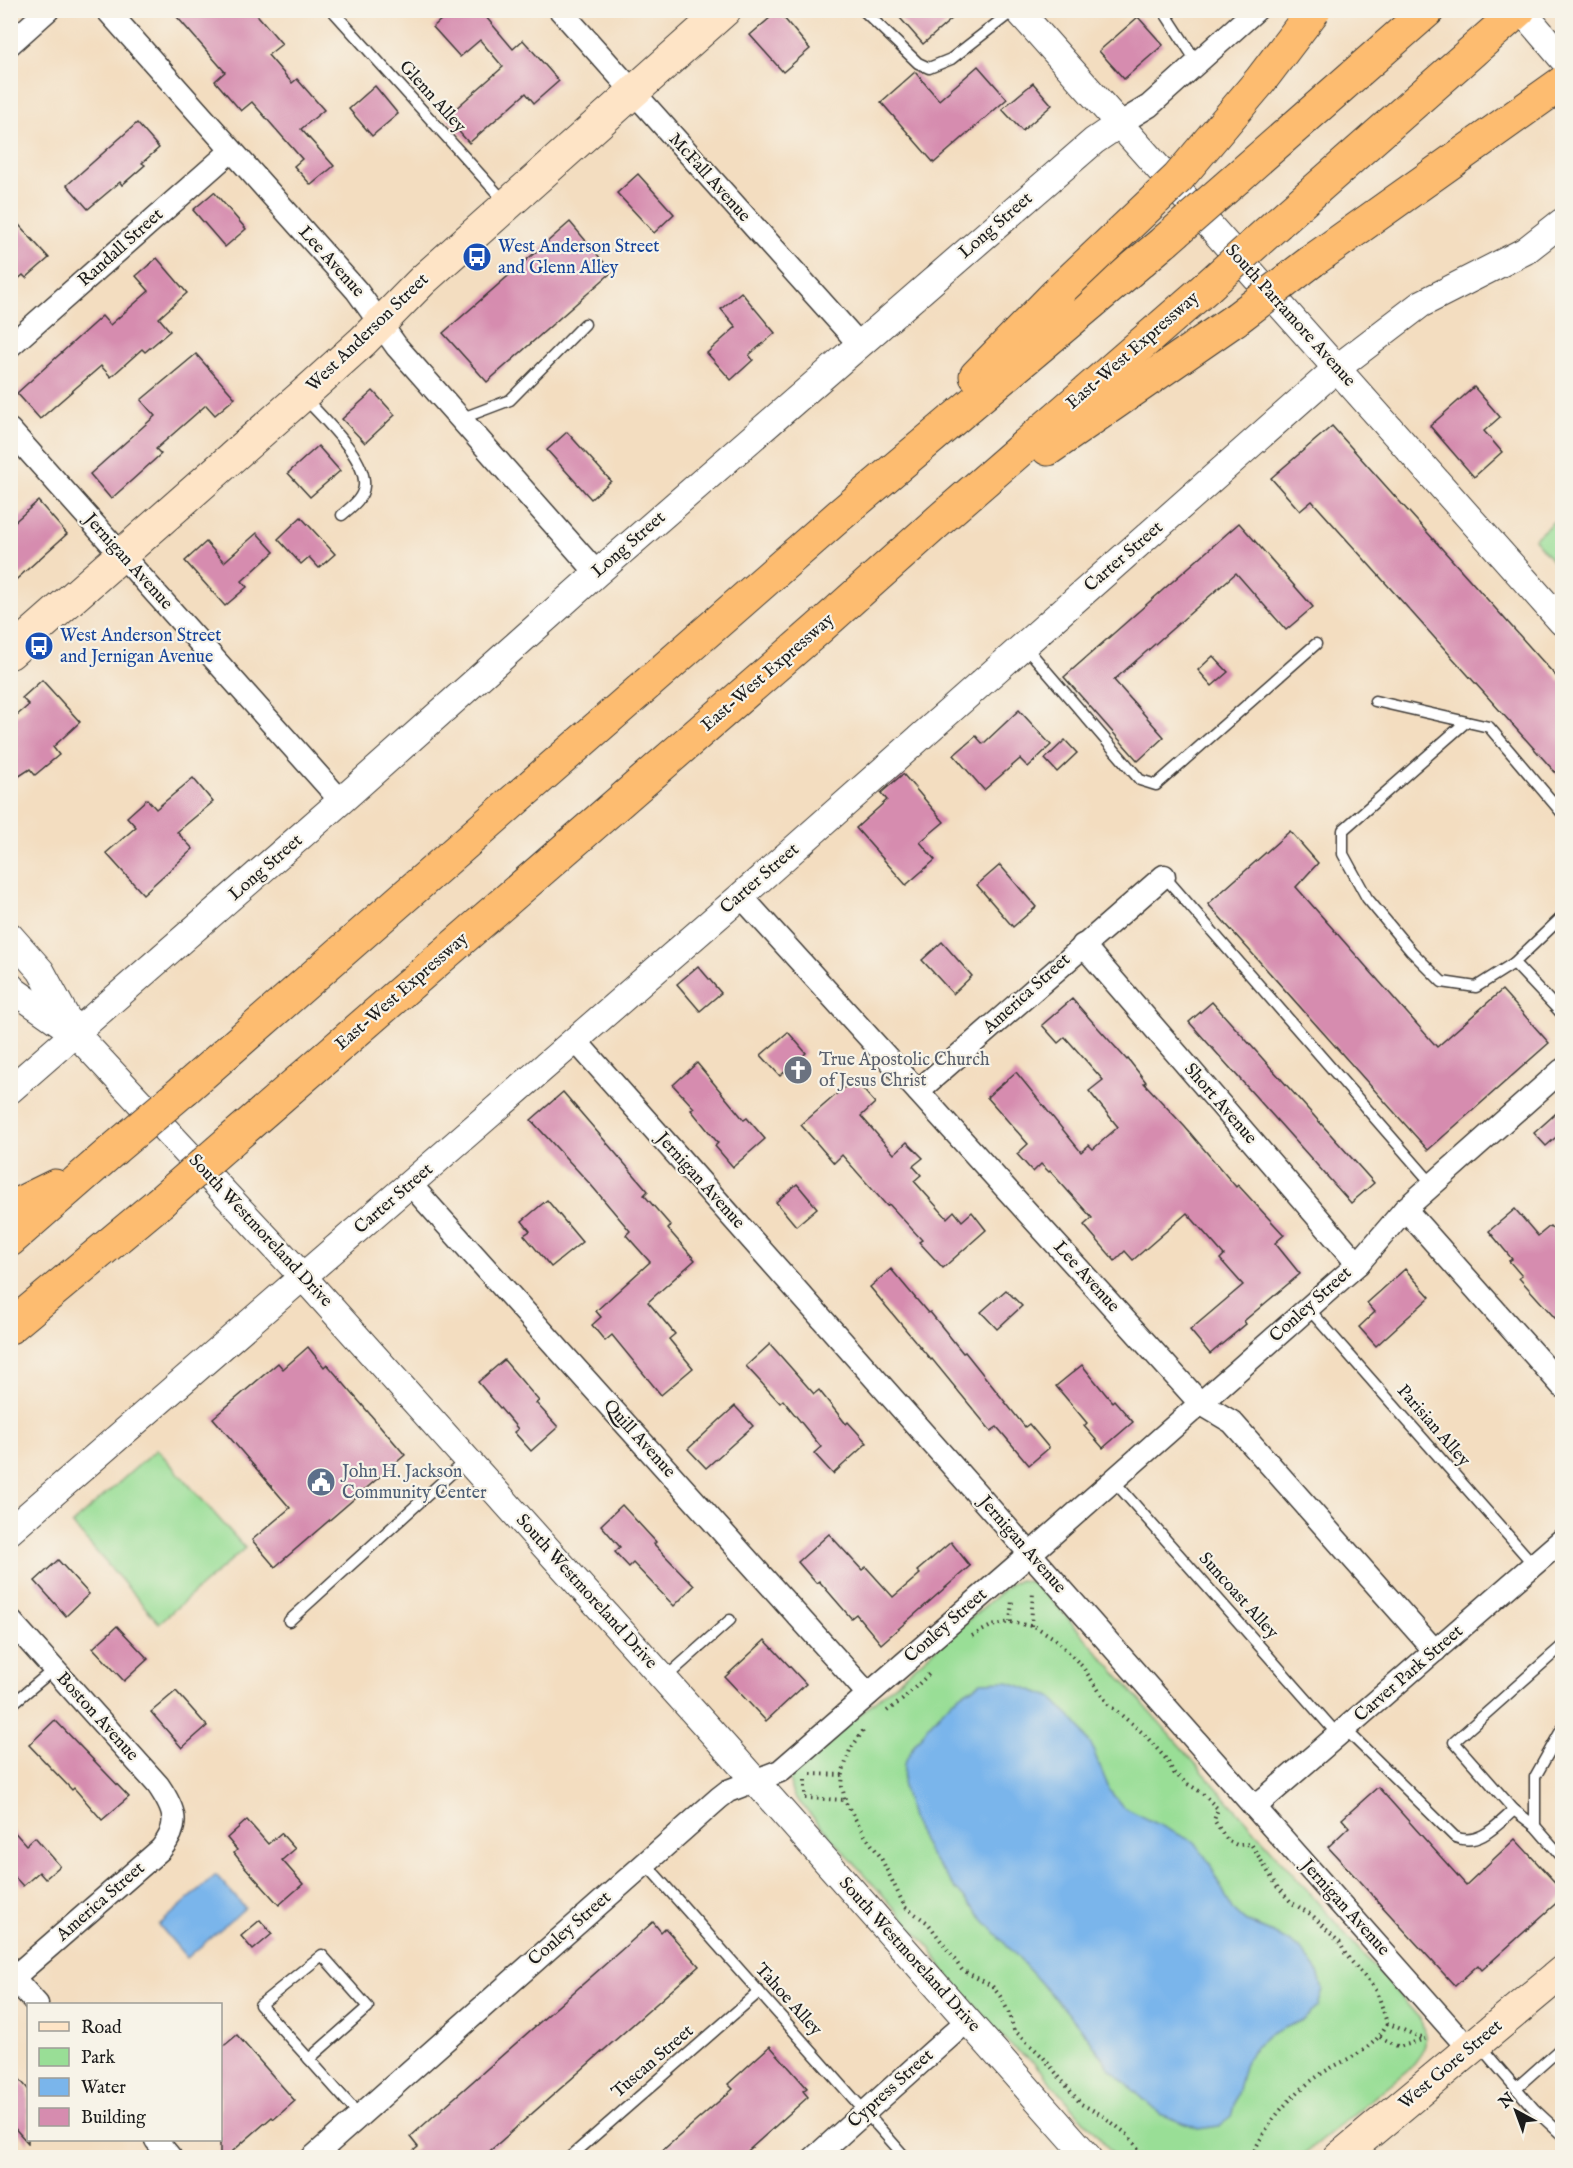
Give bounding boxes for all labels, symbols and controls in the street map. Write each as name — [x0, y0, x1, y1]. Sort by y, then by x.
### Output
street label: Glenn Alley — [393, 56, 471, 138]
street label: McFall Avenue — [663, 129, 755, 227]
street label: Long Street — [954, 188, 1038, 264]
street label: Randall Street — [74, 204, 168, 292]
street label: Lee Avenue — [293, 221, 369, 303]
place label: West Anderson Street and Glenn Alley — [498, 236, 659, 280]
street label: South Parramore Avenue — [1220, 240, 1360, 392]
bus stop icon: West Anderson Street and Glenn Alley — [461, 241, 493, 273]
street label: West Anderson Street — [302, 269, 434, 397]
street label: East-West Expressway — [1062, 287, 1204, 415]
street label: Jernigan Avenue — [77, 507, 177, 615]
street label: Long Street — [587, 507, 671, 583]
street label: Carter Street — [1080, 517, 1168, 597]
street label: East-West Expressway — [697, 609, 839, 737]
place label: West Anderson Street and Jernigan Avenue — [60, 625, 221, 669]
bus stop icon: West Anderson Street and Jernigan Avenue — [23, 630, 55, 662]
street label: Long Street — [224, 830, 308, 906]
street label: Carter Street — [716, 839, 804, 919]
street label: East-West Expressway — [331, 928, 473, 1056]
street label: America Street — [978, 949, 1075, 1040]
place label: True Apostolic Church of Jesus Christ — [819, 1049, 990, 1093]
church icon: True Apostolic Church of Jesus Christ — [782, 1054, 814, 1086]
street label: Short Avenue — [1178, 1059, 1262, 1149]
street label: Jernigan Avenue — [649, 1126, 749, 1234]
street label: South Westmoreland Drive — [183, 1150, 337, 1312]
street label: Carter Street — [350, 1159, 438, 1239]
street label: Lee Avenue — [1048, 1236, 1124, 1318]
street label: Conley Street — [1265, 1262, 1357, 1348]
street label: Parisian Alley — [1391, 1380, 1475, 1472]
street label: Quill Avenue — [598, 1395, 680, 1483]
place label: John H. Jackson Community Center — [340, 1461, 487, 1505]
public building icon: John H. Jackson Community Center — [305, 1466, 337, 1498]
street label: Jernigan Avenue — [972, 1490, 1071, 1599]
street label: South Westmoreland Drive — [510, 1510, 662, 1674]
street label: Suncoast Alley — [1193, 1548, 1283, 1644]
street label: Conley Street — [900, 1584, 992, 1668]
street label: Carver Park Street — [1350, 1620, 1468, 1728]
street label: Boston Avenue — [51, 1668, 143, 1766]
street label: Jernigan Avenue — [1294, 1853, 1394, 1961]
street label: America Street — [51, 1857, 150, 1947]
street label: South Westmoreland Drive — [833, 1873, 985, 2037]
street label: Conley Street — [524, 1887, 616, 1971]
street label: Tahoe Alley — [749, 1959, 827, 2041]
legend — [27, 2003, 222, 2141]
street label: West Gore Street — [1394, 2015, 1508, 2115]
text: Road — [81, 2017, 122, 2040]
street label: Tuscan Street — [607, 2020, 699, 2104]
street label: Cypress Street — [843, 2044, 939, 2134]
text: Park — [81, 2047, 116, 2070]
text: Water — [81, 2077, 126, 2100]
north arrow — [1486, 2081, 1546, 2141]
text: N — [1495, 2089, 1519, 2114]
text: Building — [81, 2107, 146, 2130]

